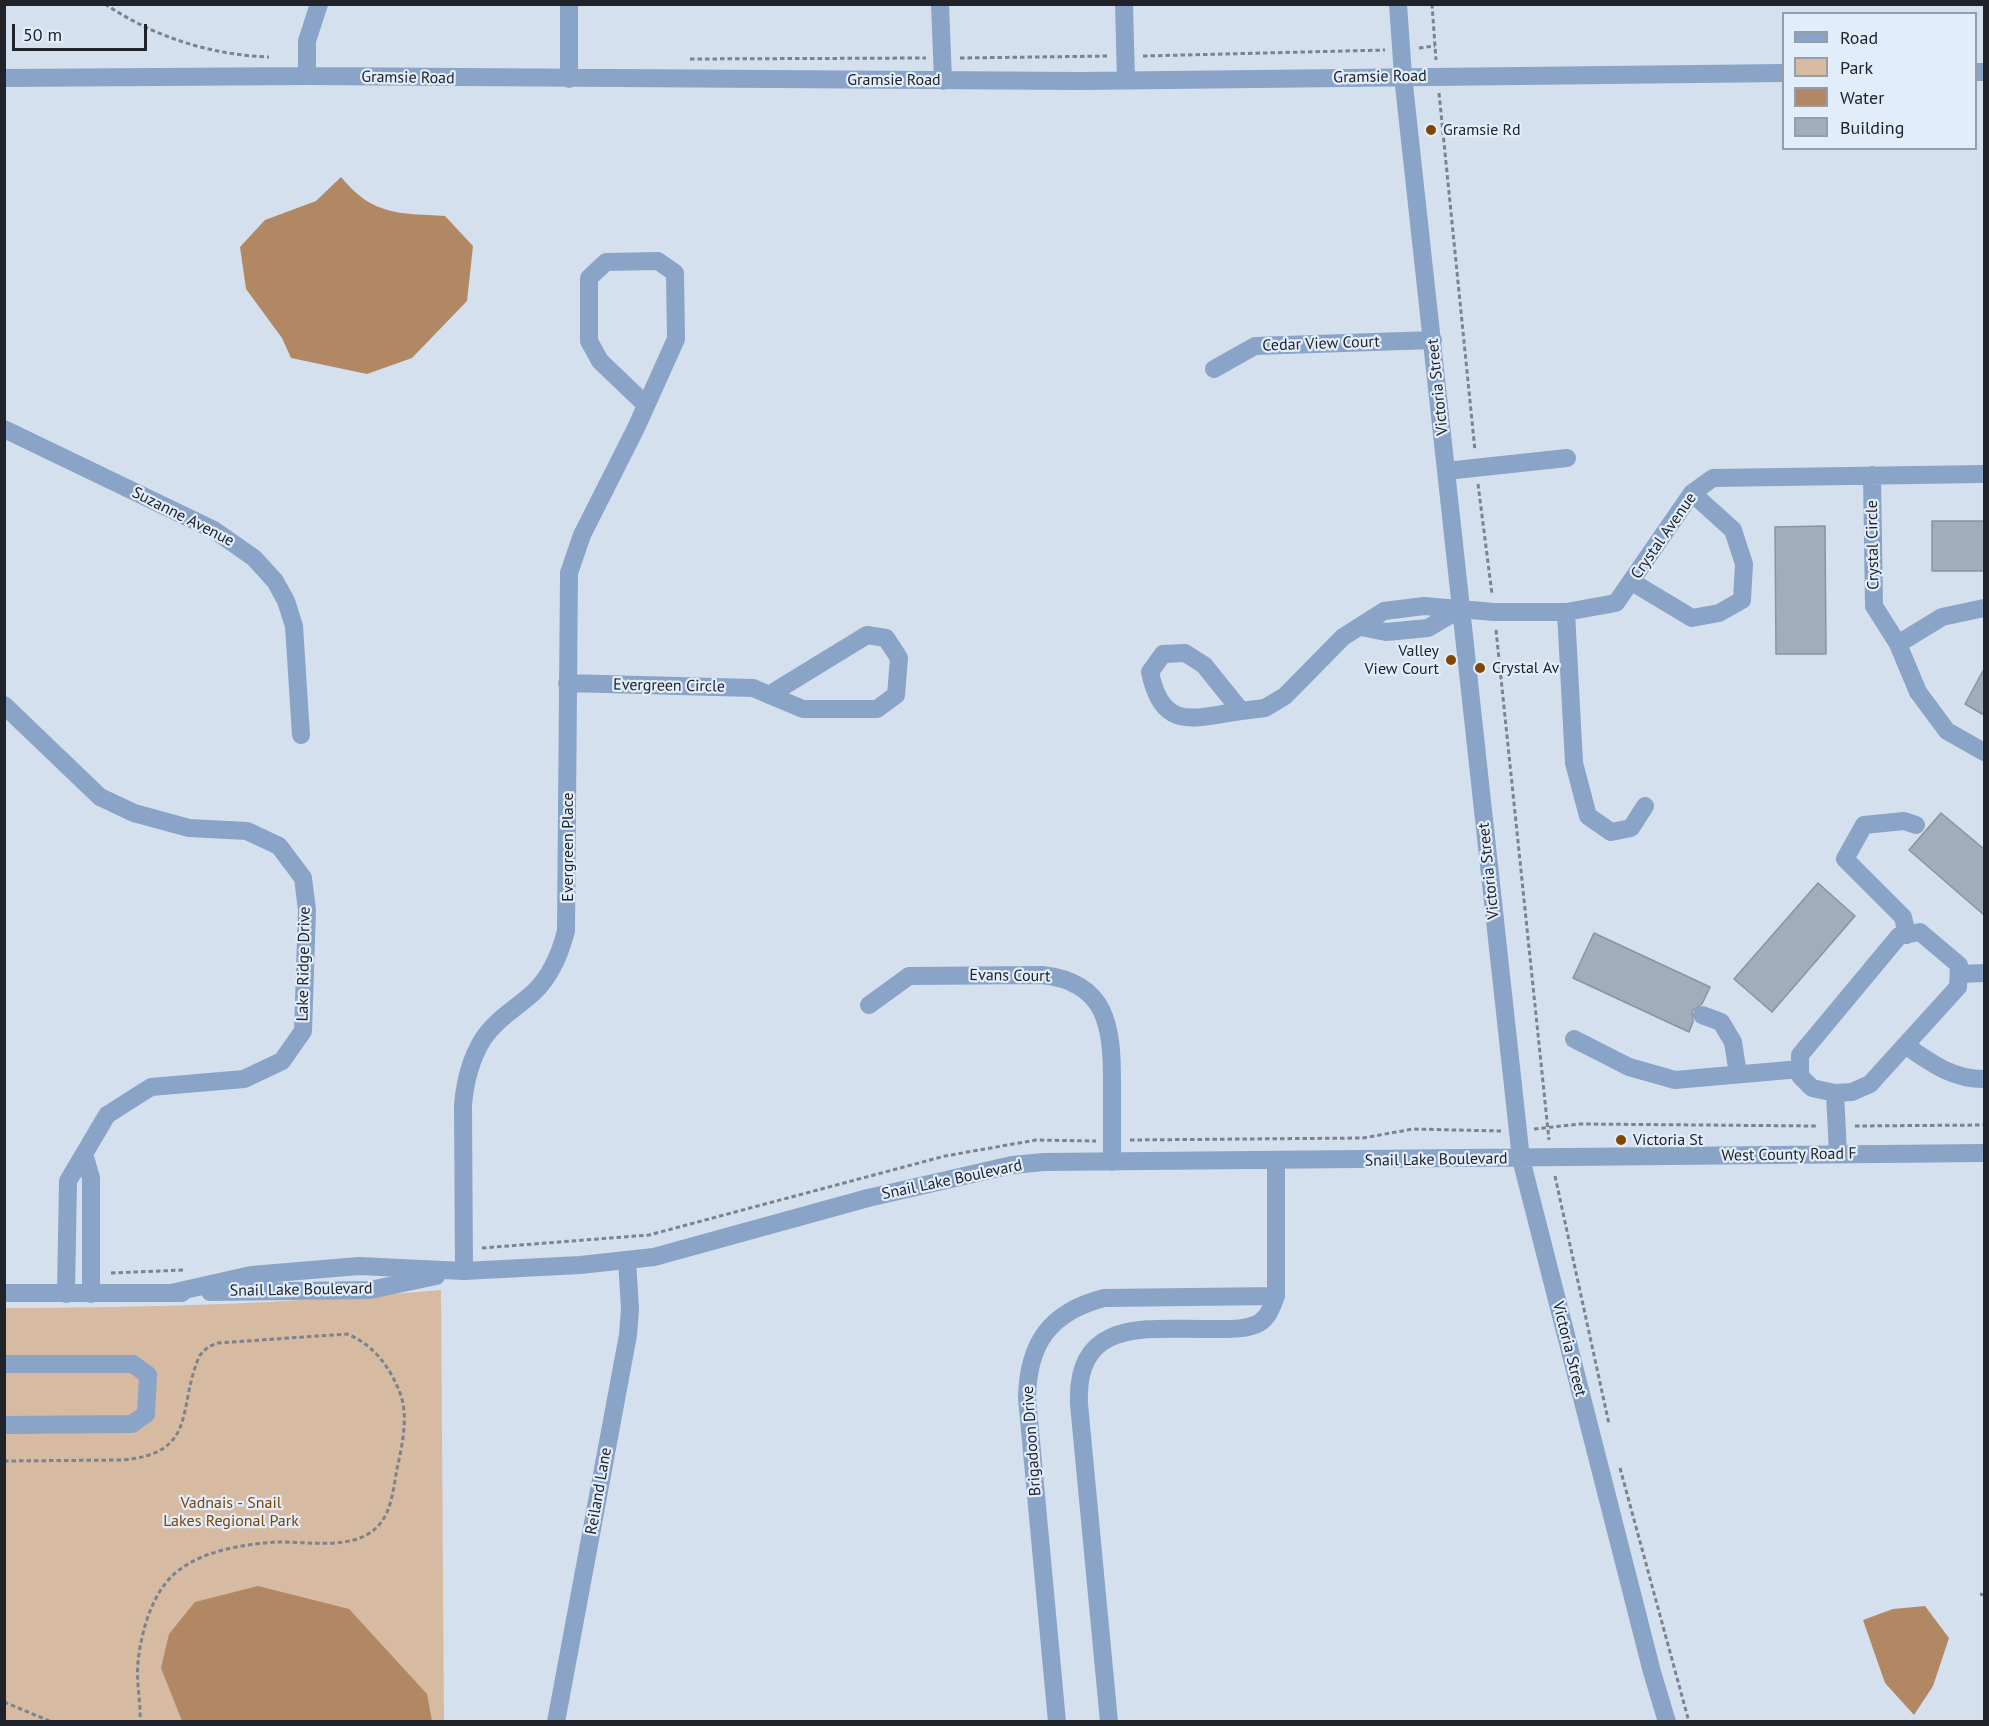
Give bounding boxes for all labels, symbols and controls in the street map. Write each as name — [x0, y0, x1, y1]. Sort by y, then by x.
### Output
scale bar — [15, 12, 150, 50]
legend — [1782, 12, 1977, 150]
text: 50 m — [23, 23, 62, 46]
text: Road — [1840, 26, 1878, 49]
text: Park — [1840, 56, 1873, 79]
street label: Gramsie Road — [1333, 67, 1427, 87]
street label: Gramsie Road — [361, 68, 455, 88]
street label: Gramsie Road — [847, 70, 941, 90]
text: Water — [1840, 86, 1884, 109]
text: Building — [1840, 116, 1904, 139]
place label: Gramsie Rd — [1443, 120, 1521, 140]
marker: Gramsie Rd — [1424, 123, 1438, 137]
street label: Cedar View Court — [1262, 332, 1380, 356]
street label: Victoria Street — [1423, 338, 1453, 436]
street label: Suzanne Avenue — [129, 483, 237, 551]
street label: Crystal Avenue — [1627, 489, 1701, 583]
street label: Crystal Circle — [1863, 500, 1883, 590]
place label: Valley View Court — [1365, 641, 1439, 679]
marker: Valley View Court — [1444, 653, 1458, 667]
place label: Crystal Av — [1492, 658, 1559, 678]
marker: Crystal Av — [1473, 661, 1487, 675]
street label: Evergreen Circle — [613, 675, 725, 697]
street label: Evergreen Place — [558, 792, 578, 902]
street label: Victoria Street — [1474, 822, 1504, 920]
street label: Lake Ridge Drive — [293, 906, 315, 1022]
street label: Evans Court — [969, 966, 1051, 986]
place label: Victoria St — [1633, 1130, 1703, 1150]
marker: Victoria St — [1614, 1133, 1628, 1147]
street label: West County Road F — [1721, 1144, 1857, 1166]
street label: Snail Lake Boulevard — [1364, 1149, 1508, 1171]
street label: Snail Lake Boulevard — [880, 1156, 1024, 1204]
street label: Snail Lake Boulevard — [229, 1279, 373, 1301]
street label: Victoria Street — [1548, 1300, 1590, 1398]
street label: Brigadoon Drive — [1019, 1385, 1045, 1497]
street label: Reiland Lane — [582, 1446, 616, 1536]
park label: Vadnais - Snail Lakes Regional Park — [163, 1493, 299, 1531]

